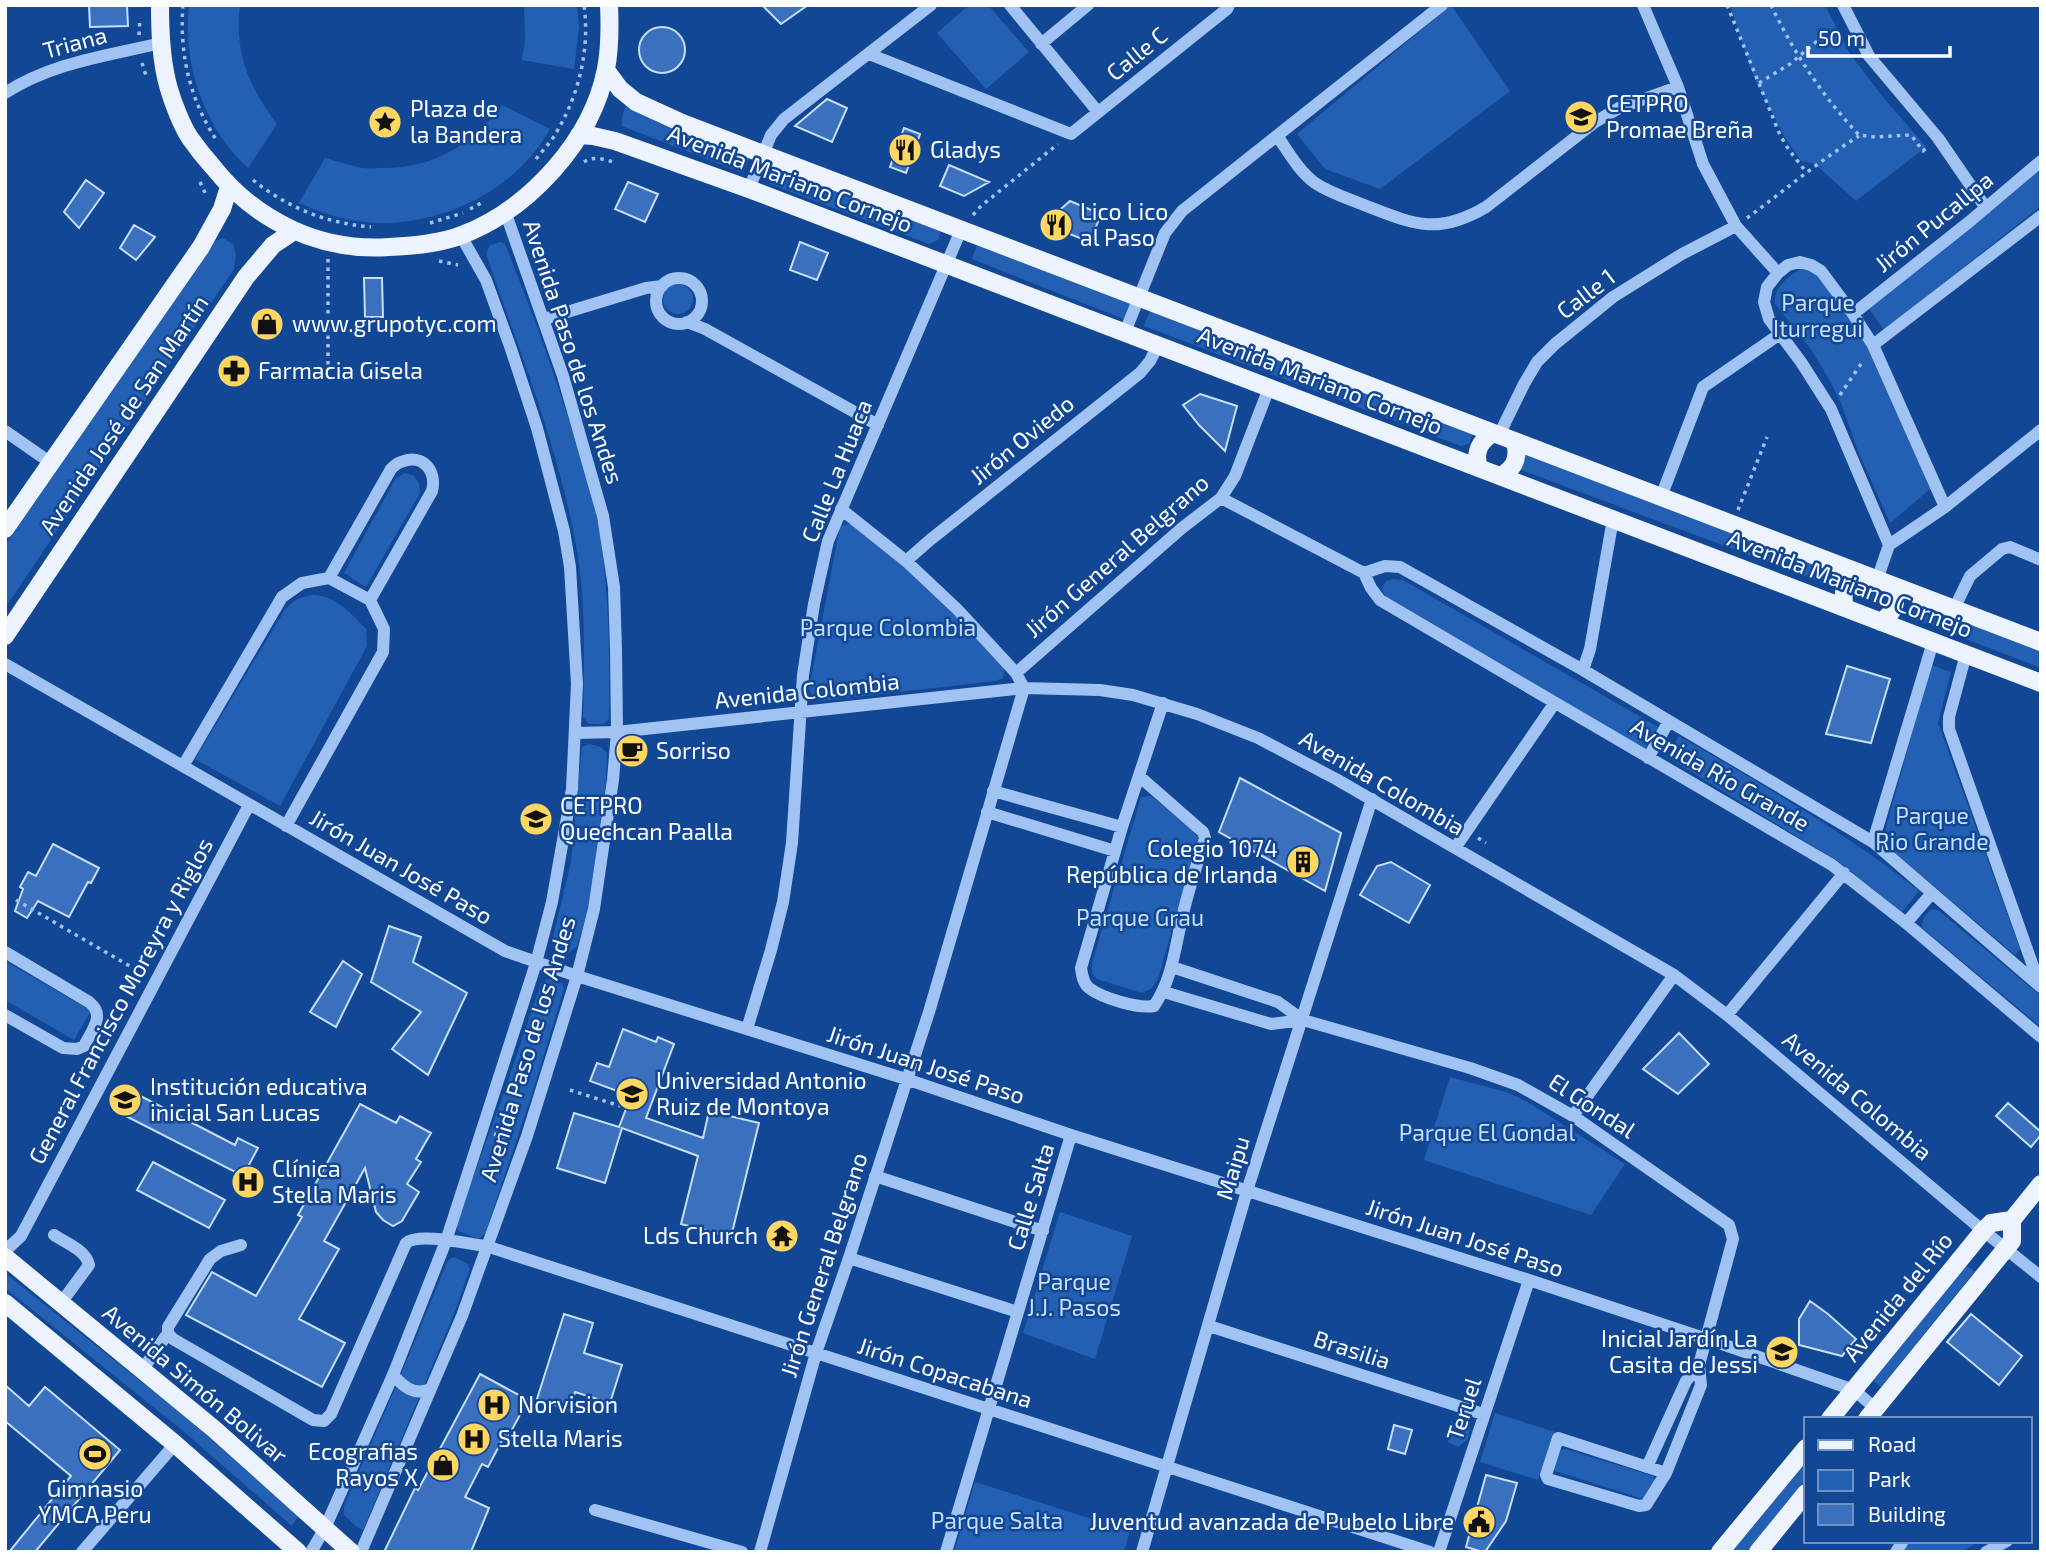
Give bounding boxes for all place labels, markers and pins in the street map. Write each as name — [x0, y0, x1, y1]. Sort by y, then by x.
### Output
place label: CETPRO Promae Breña — [1606, 89, 1753, 143]
place label: Plaza de la Bandera — [410, 94, 522, 148]
school or university icon: CETPRO Promae Breña — [1562, 98, 1600, 136]
place icon: Plaza de la Bandera — [366, 103, 404, 141]
restaurant icon: Gladys — [886, 131, 924, 169]
place label: Gladys — [930, 135, 1001, 163]
place label: Lico Lico al Paso — [1080, 197, 1168, 251]
restaurant icon: Lico Lico al Paso — [1037, 206, 1075, 244]
shop icon: www.grupotyc.com — [248, 305, 286, 343]
place label: www.grupotyc.com — [292, 309, 497, 337]
pharmacy icon: Farmacia Gisela — [215, 352, 253, 390]
place label: Farmacia Gisela — [258, 356, 423, 384]
cafe icon: Sorriso — [613, 732, 651, 770]
place label: Sorriso — [656, 736, 731, 764]
place label: CETPRO Quechcan Paalla — [560, 791, 733, 845]
school or university icon: CETPRO Quechcan Paalla — [517, 800, 555, 838]
place label: Colegio 1074 República de Irlanda — [1066, 834, 1278, 888]
building icon: Colegio 1074 República de Irlanda — [1284, 843, 1322, 881]
place label: Universidad Antonio Ruiz de Montoya — [656, 1066, 867, 1120]
place label: Institución educativa inicial San Lucas — [150, 1072, 368, 1126]
school or university icon: Universidad Antonio Ruiz de Montoya — [613, 1075, 651, 1113]
school or university icon: Institución educativa inicial San Lucas — [106, 1081, 144, 1119]
place label: Clínica Stella Maris — [272, 1154, 397, 1208]
hospital icon: Clínica Stella Maris — [229, 1163, 267, 1201]
temple icon: Lds Church — [763, 1217, 801, 1255]
place label: Lds Church — [643, 1221, 758, 1249]
place label: Inicial Jardín La Casita de Jessi — [1601, 1324, 1758, 1378]
school or university icon: Inicial Jardín La Casita de Jessi — [1763, 1333, 1801, 1371]
hospital icon: Norvision — [475, 1386, 513, 1424]
place label: Norvision — [518, 1390, 618, 1418]
hospital icon: Stella Maris — [455, 1420, 493, 1458]
place label: Stella Maris — [498, 1424, 623, 1452]
sports icon: Gimnasio YMCA Peru — [76, 1435, 114, 1473]
place label: Ecografias Rayos X — [308, 1437, 418, 1491]
shop icon: Ecografias Rayos X — [424, 1446, 462, 1484]
place label: Gimnasio YMCA Peru — [38, 1474, 152, 1528]
public building icon: Juventud avanzada de Pubelo Libre — [1460, 1503, 1498, 1541]
place label: Juventud avanzada de Pubelo Libre — [1089, 1507, 1454, 1535]

